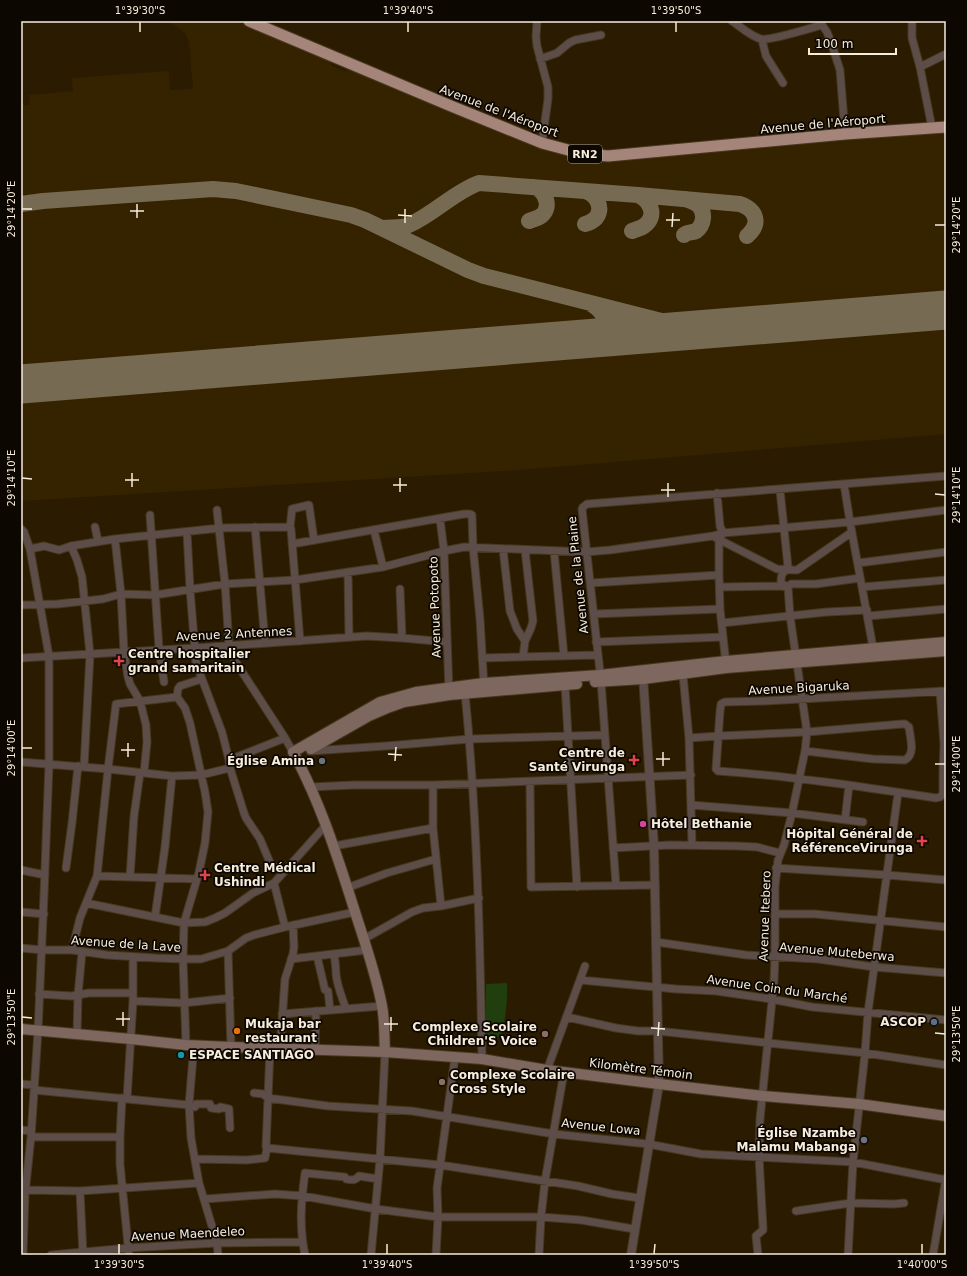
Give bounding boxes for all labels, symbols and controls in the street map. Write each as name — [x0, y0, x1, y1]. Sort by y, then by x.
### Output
text: 1°39'30"S — [115, 5, 165, 16]
text: 1°39'40"S — [383, 5, 433, 16]
text: 1°39'50"S — [651, 5, 701, 16]
scale bar — [809, 30, 896, 56]
text: 100 m — [815, 37, 853, 51]
street label: Avenue de l'Aéroport — [438, 82, 561, 140]
street label: Avenue de l'Aéroport — [760, 112, 887, 136]
road number: RN2 — [568, 145, 602, 163]
text: 29°14'20"E — [6, 181, 17, 237]
text: 29°14'20"E — [951, 197, 962, 253]
text: 29°14'10"E — [6, 450, 17, 506]
text: 29°14'10"E — [951, 467, 962, 523]
street label: Avenue de la Plaine — [565, 516, 591, 634]
street label: Avenue Potopoto — [426, 556, 444, 658]
street label: Avenue 2 Antennes — [175, 624, 293, 644]
place label: Centre hospitalier grand samaritain — [128, 647, 250, 675]
marker: Centre hospitalier grand samaritain — [113, 655, 125, 667]
street label: Avenue Bigaruka — [748, 678, 850, 698]
text: 29°14'00"E — [6, 720, 17, 776]
text: 29°14'00"E — [951, 736, 962, 792]
place label: Centre de Santé Virunga — [529, 746, 625, 774]
place label: Église Amina — [227, 753, 314, 768]
marker: Centre de Santé Virunga — [628, 754, 640, 766]
marker: Église Amina — [317, 756, 327, 766]
place label: Hôtel Bethanie — [651, 817, 752, 831]
marker: Hôtel Bethanie — [638, 819, 648, 829]
place label: Hôpital Général de RéférenceVirunga — [786, 827, 913, 855]
marker: Hôpital Général de RéférenceVirunga — [916, 835, 928, 847]
place label: Centre Médical Ushindi — [214, 861, 316, 889]
marker: Centre Médical Ushindi — [199, 869, 211, 881]
street label: Avenue Itebero — [756, 870, 774, 962]
street label: Avenue de la Lave — [71, 933, 181, 955]
street label: Avenue Muteberwa — [779, 940, 895, 964]
street label: Avenue Coin du Marché — [706, 972, 848, 1006]
text: 29°13'50"E — [6, 989, 17, 1045]
text: 29°13'50"E — [951, 1006, 962, 1062]
place label: ASCOP — [880, 1015, 926, 1029]
place label: Mukaja bar restaurant — [245, 1017, 321, 1045]
marker: ASCOP — [929, 1017, 939, 1027]
place label: Complexe Scolaire Children'S Voice — [412, 1020, 537, 1048]
marker: Mukaja bar restaurant — [232, 1026, 242, 1036]
marker: Complexe Scolaire Children'S Voice — [540, 1029, 550, 1039]
place label: ESPACE SANTIAGO — [189, 1048, 314, 1062]
marker: ESPACE SANTIAGO — [176, 1050, 186, 1060]
street label: Kilomètre Témoin — [588, 1056, 694, 1082]
place label: Complexe Scolaire Cross Style — [450, 1068, 575, 1096]
marker: Complexe Scolaire Cross Style — [437, 1077, 447, 1087]
street label: Avenue Lowa — [561, 1116, 641, 1138]
place label: Église Nzambe Malamu Mabanga — [737, 1125, 856, 1154]
marker: Église Nzambe Malamu Mabanga — [859, 1135, 869, 1145]
street label: Avenue Maendeleo — [131, 1224, 245, 1244]
text: 1°39'30"S — [94, 1259, 144, 1270]
text: 1°39'40"S — [362, 1259, 412, 1270]
text: 1°39'50"S — [629, 1259, 679, 1270]
text: 1°40'00"S — [897, 1259, 947, 1270]

